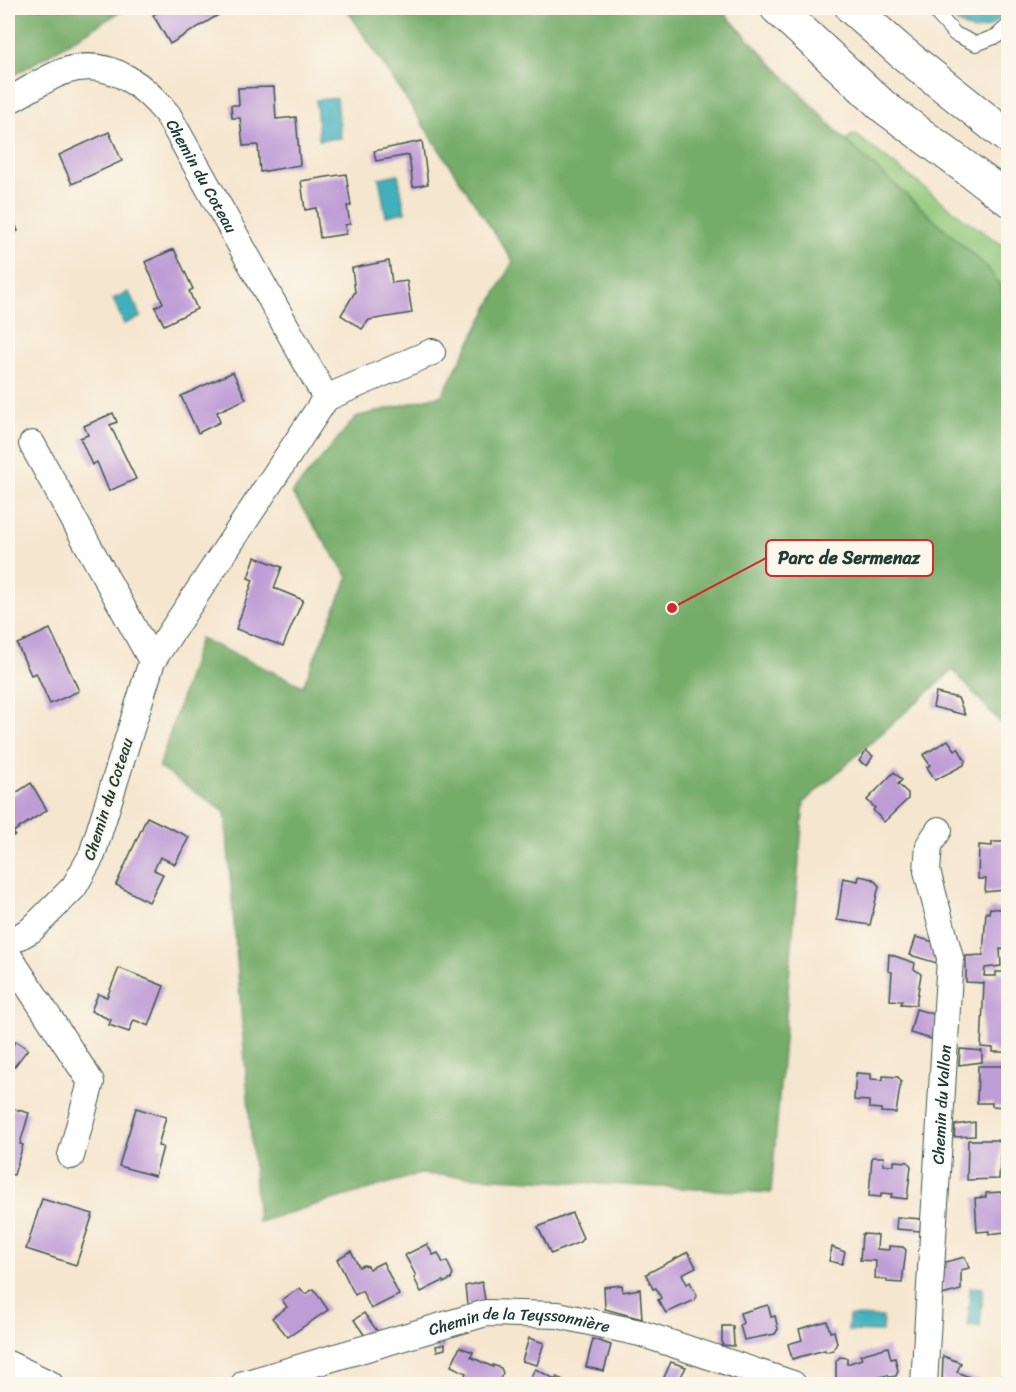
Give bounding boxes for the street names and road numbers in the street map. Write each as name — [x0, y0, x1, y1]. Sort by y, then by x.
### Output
street label: Chemin du Coteau — [158, 113, 246, 239]
street label: Chemin du Coteau — [75, 734, 142, 864]
street label: Chemin du Vallon — [923, 1044, 959, 1165]
street label: Chemin de la Teyssonnière — [425, 1298, 613, 1344]

